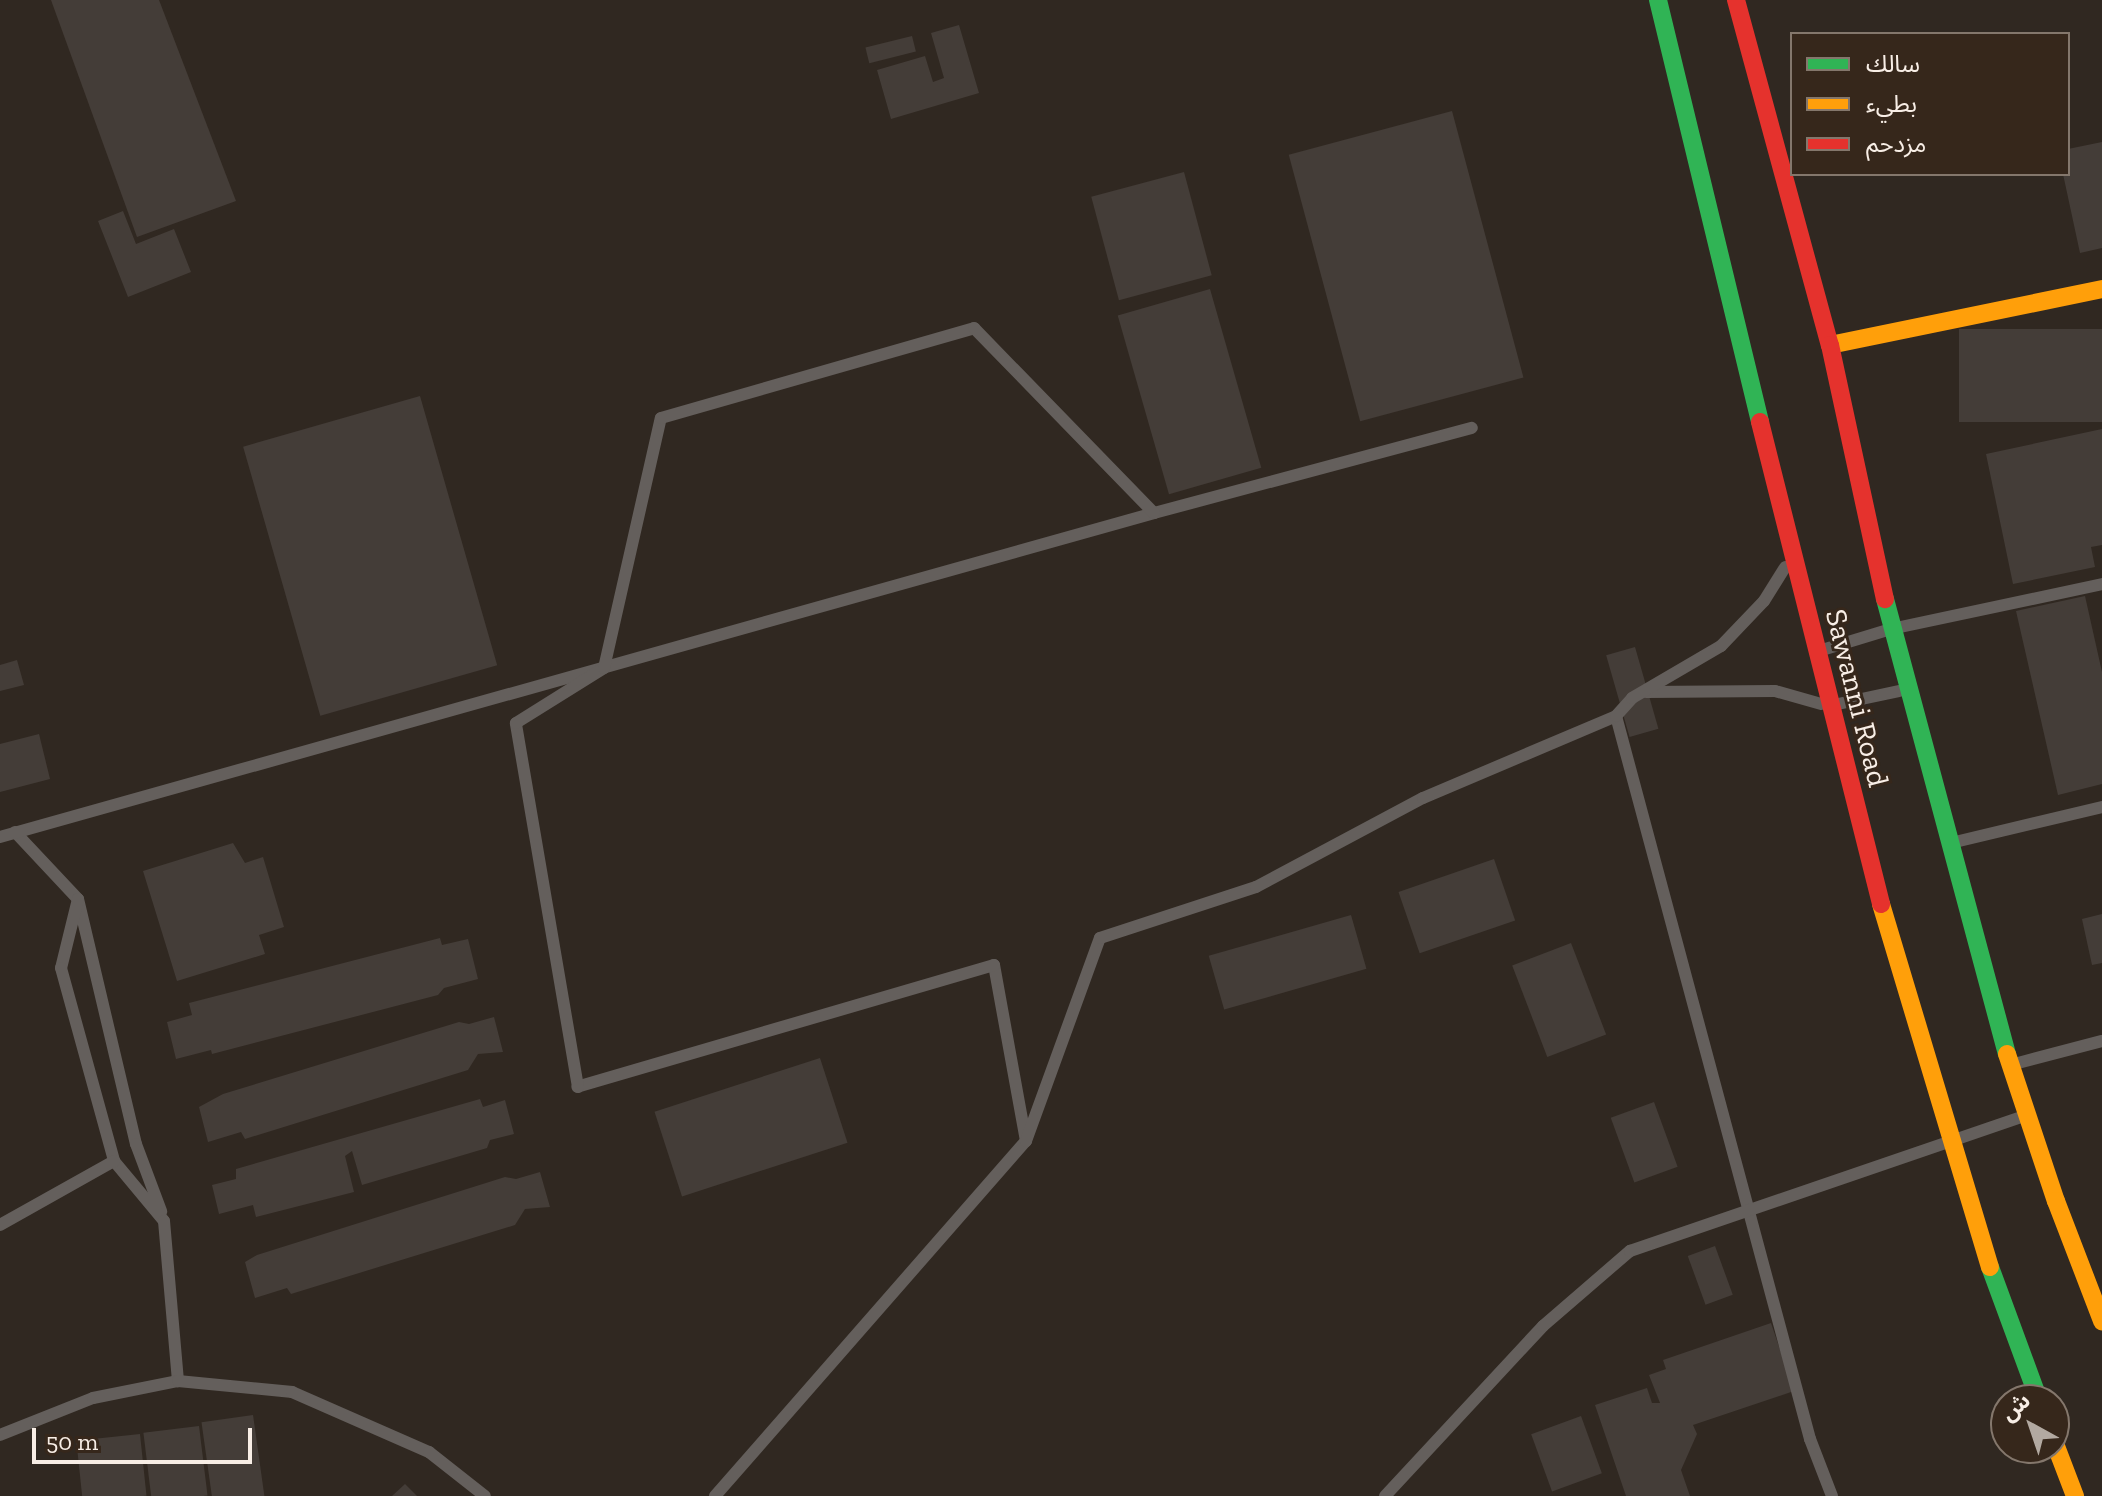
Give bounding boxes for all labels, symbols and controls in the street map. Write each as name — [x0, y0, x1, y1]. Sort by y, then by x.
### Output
legend — [1790, 32, 2070, 176]
text: سالك — [1866, 49, 1920, 78]
text: بطيء — [1866, 89, 1917, 118]
text: مزدحم — [1866, 129, 1926, 158]
street label: Sawanni Road — [1818, 606, 1896, 790]
north arrow — [1990, 1384, 2070, 1464]
text: ش — [1995, 1387, 2036, 1427]
scale bar — [36, 1412, 256, 1462]
text: 50 m — [46, 1427, 98, 1456]

